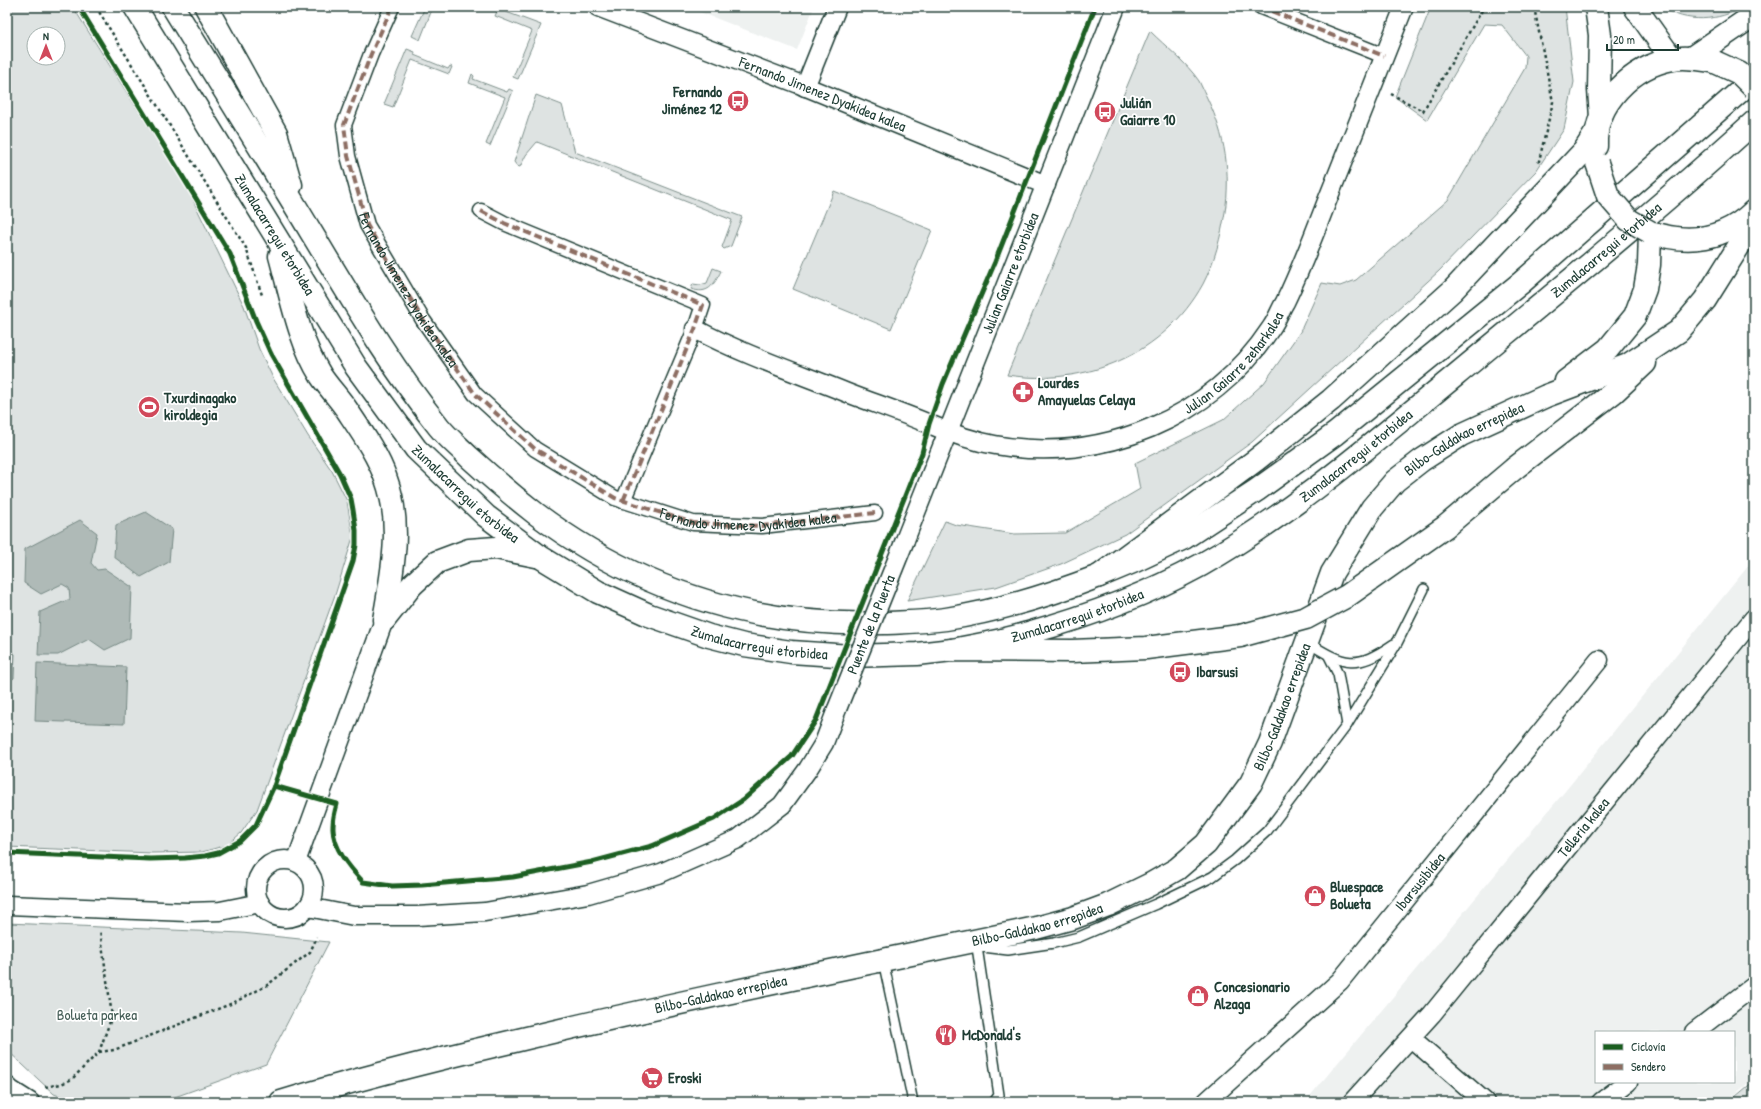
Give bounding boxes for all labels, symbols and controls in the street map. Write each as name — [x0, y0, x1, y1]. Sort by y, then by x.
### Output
north arrow — [26, 26, 66, 66]
scale bar — [1607, 26, 1678, 52]
text: N — [43, 29, 49, 43]
text: 20 m — [1613, 31, 1635, 48]
street label: Fernando Jimenez Dyakidea kalea — [735, 51, 910, 137]
place label: Fernando Jiménez 12 — [662, 81, 723, 119]
bus stop icon: Fernando Jiménez 12 — [725, 88, 751, 114]
place label: Julián Gaiarre 10 — [1120, 92, 1176, 130]
bus stop icon: Julián Gaiarre 10 — [1092, 99, 1118, 125]
street label: Zumalacarregui etorbidea — [230, 170, 320, 299]
street label: Zumalacarregui etorbidea — [1546, 197, 1666, 302]
street label: Fernando Jimenez Dyakidea kalea — [354, 209, 464, 371]
street label: Julian Gaiarre etorbidea — [977, 209, 1044, 337]
street label: Julian Gaiarre zeharkalea — [1179, 308, 1288, 419]
place label: Lourdes Amayuelas Celaya — [1038, 372, 1135, 411]
pharmacy icon: Lourdes Amayuelas Celaya — [1010, 379, 1036, 405]
place label: Txurdinagako kiroldegia — [163, 387, 236, 426]
sports icon: Txurdinagako kiroldegia — [136, 394, 162, 420]
street label: Bilbo-Galdakao errepidea — [1399, 397, 1527, 480]
street label: Zumalacarregui etorbidea — [1295, 404, 1417, 507]
street label: Zumalacarregui etorbidea — [407, 439, 524, 548]
street label: Fernando Jimenez Dyakidea kalea — [656, 502, 838, 536]
street label: Puente de la Puerta — [841, 572, 900, 677]
street label: Zumalacarregui etorbidea — [1009, 583, 1147, 647]
street label: Zumalacarregui etorbidea — [688, 620, 828, 664]
street label: Bilbo-Galdakao errepidea — [1247, 640, 1316, 774]
bus stop icon: Ibarsusi — [1167, 659, 1193, 685]
place label: Ibarsusi — [1196, 661, 1238, 682]
street label: Telleria kalea — [1552, 793, 1614, 862]
street label: Ibarsusibidea — [1390, 848, 1450, 915]
place label: Bluespace Bolueta — [1330, 876, 1383, 914]
shop icon: Bluespace Bolueta — [1302, 883, 1328, 909]
street label: Bilbo-Galdakao errepidea — [970, 897, 1106, 951]
street label: Bilbo-Galdakao errepidea — [653, 969, 789, 1018]
place label: Concesionario Alzaga — [1214, 976, 1290, 1015]
shop icon: Concesionario Alzaga — [1185, 983, 1211, 1009]
park label: Bolueta parkea — [57, 1004, 137, 1025]
restaurant icon: McDonald's — [933, 1022, 959, 1048]
place label: McDonald's — [962, 1024, 1021, 1045]
legend — [1595, 1031, 1735, 1083]
text: Ciclovía — [1631, 1038, 1665, 1055]
text: Sendero — [1631, 1058, 1666, 1075]
supermarket icon: Eroski — [639, 1065, 665, 1091]
place label: Eroski — [668, 1067, 702, 1088]

